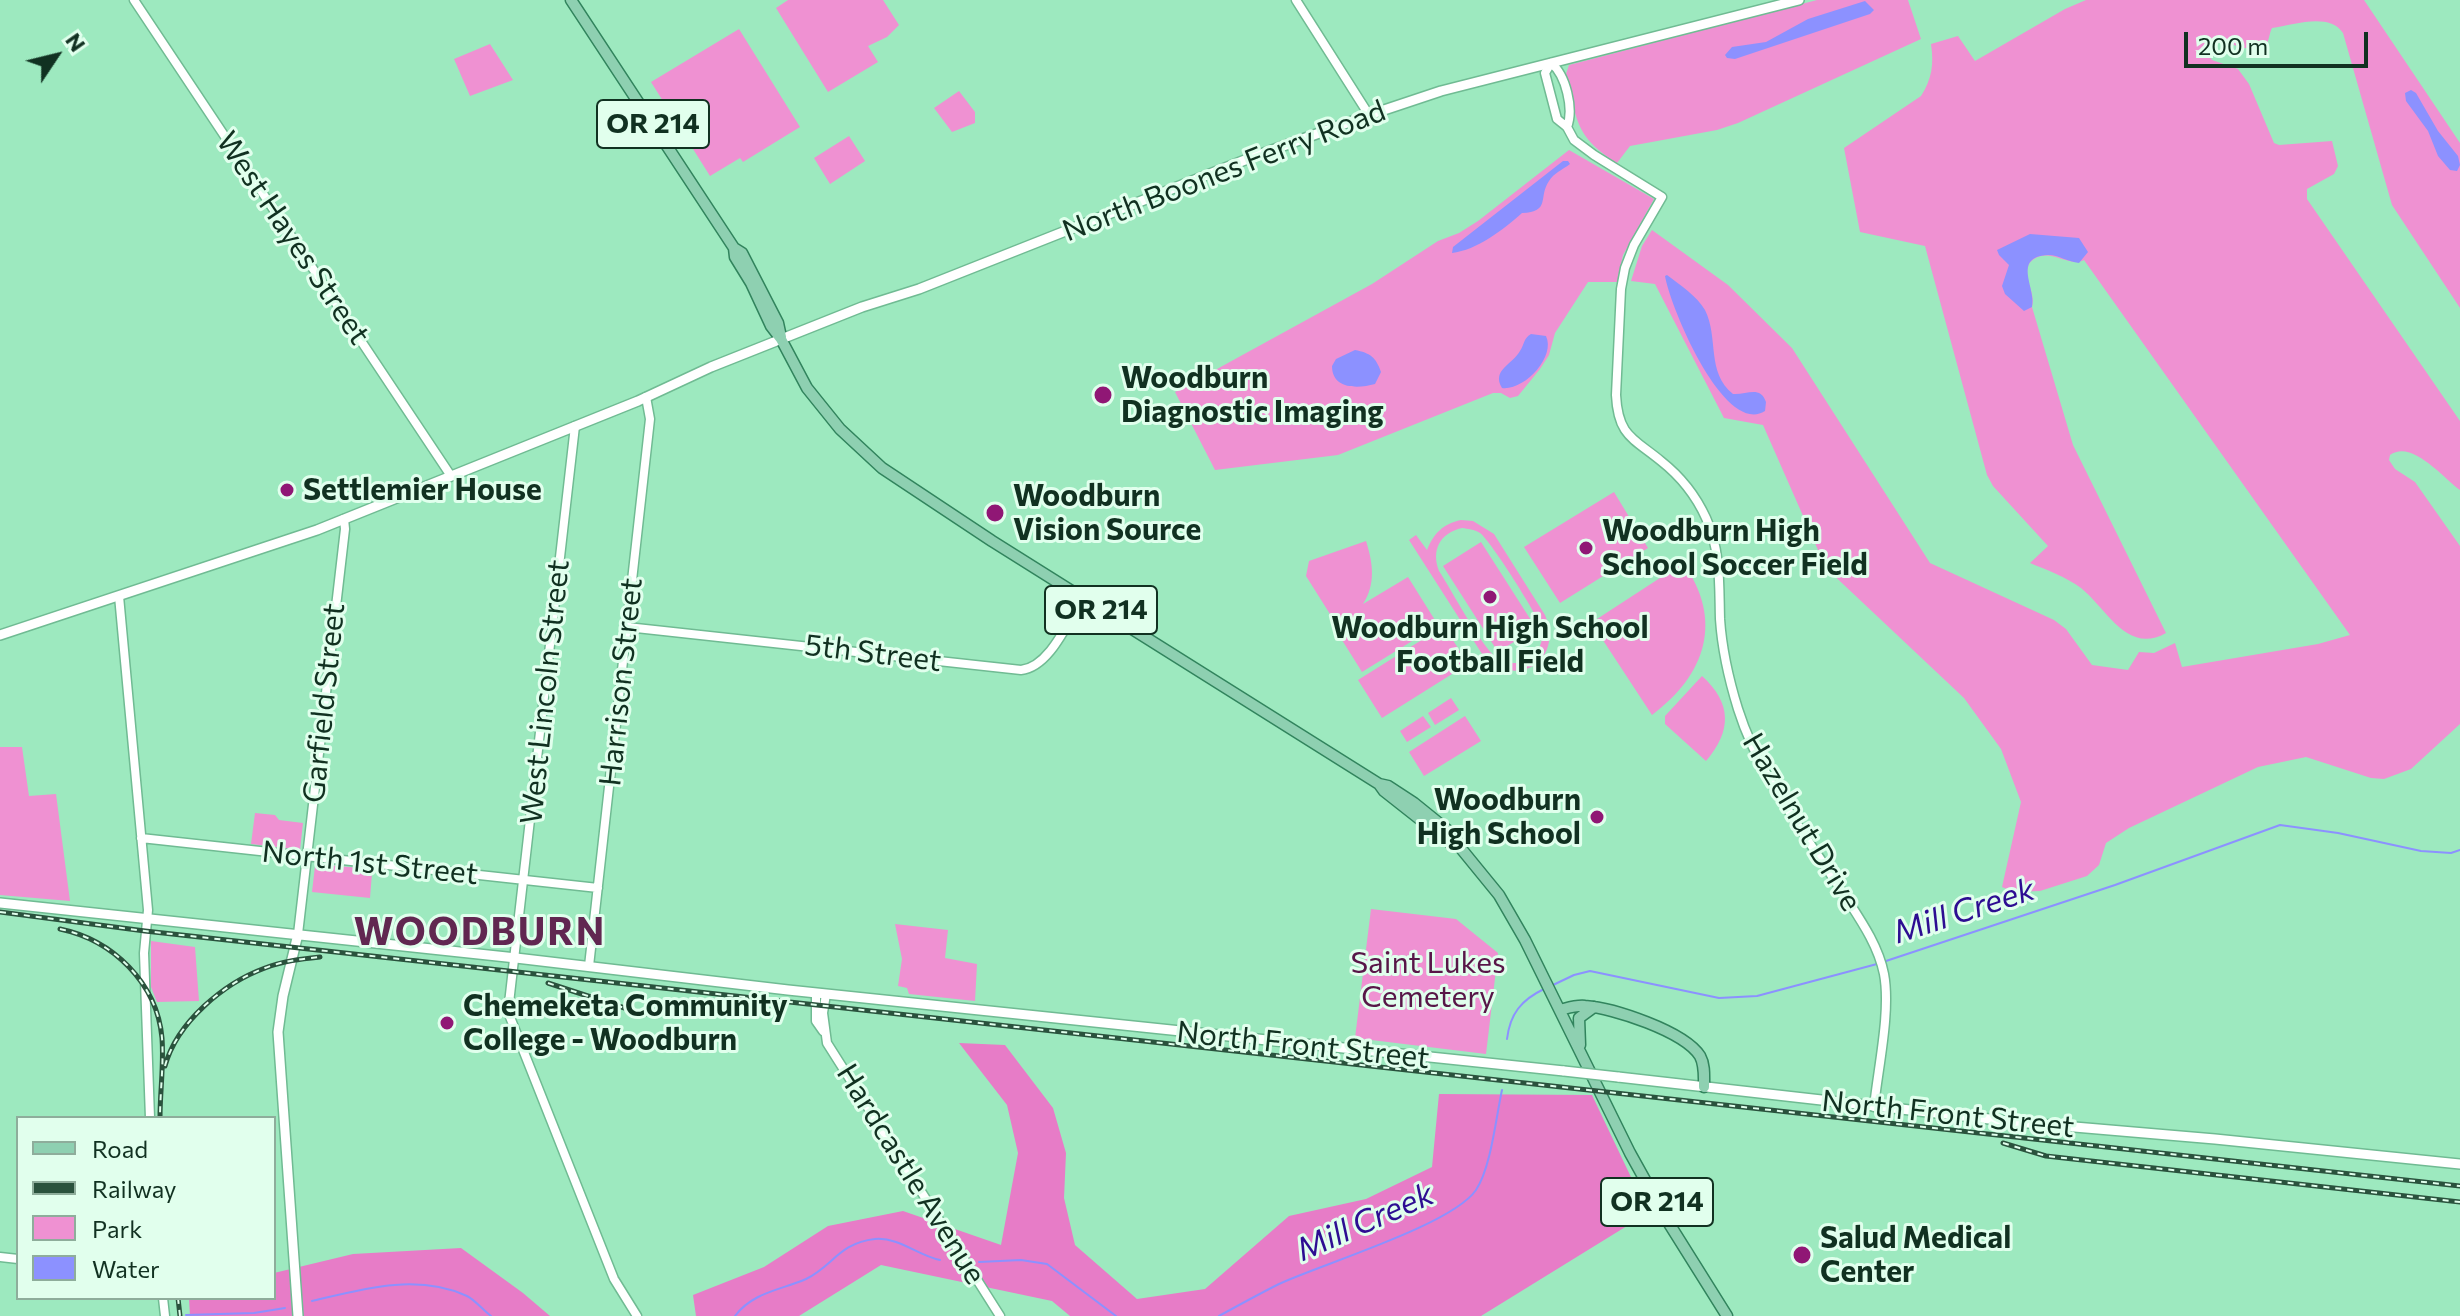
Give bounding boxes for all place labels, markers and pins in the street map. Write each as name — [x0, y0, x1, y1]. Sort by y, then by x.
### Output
place label: Woodburn Diagnostic Imaging — [1121, 360, 1384, 430]
marker: Woodburn Diagnostic Imaging — [1092, 384, 1114, 406]
place label: Settlemier House — [303, 472, 542, 508]
place label: Woodburn Vision Source — [1013, 478, 1201, 548]
marker: Settlemier House — [278, 481, 296, 499]
marker: Woodburn Vision Source — [984, 502, 1006, 524]
place label: Woodburn High School Soccer Field — [1602, 513, 1868, 584]
marker: Woodburn High School Soccer Field — [1577, 539, 1595, 557]
marker: Woodburn High School Football Field — [1481, 588, 1499, 606]
place label: Woodburn High School Football Field — [1331, 610, 1649, 680]
place label: Woodburn High School — [1417, 782, 1581, 852]
marker: Woodburn High School — [1588, 808, 1606, 826]
place label: Chemeketa Community College - Woodburn — [463, 988, 788, 1058]
marker: Chemeketa Community College - Woodburn — [438, 1014, 456, 1032]
place label: Salud Medical Center — [1820, 1220, 2011, 1290]
marker: Salud Medical Center — [1791, 1244, 1813, 1266]

